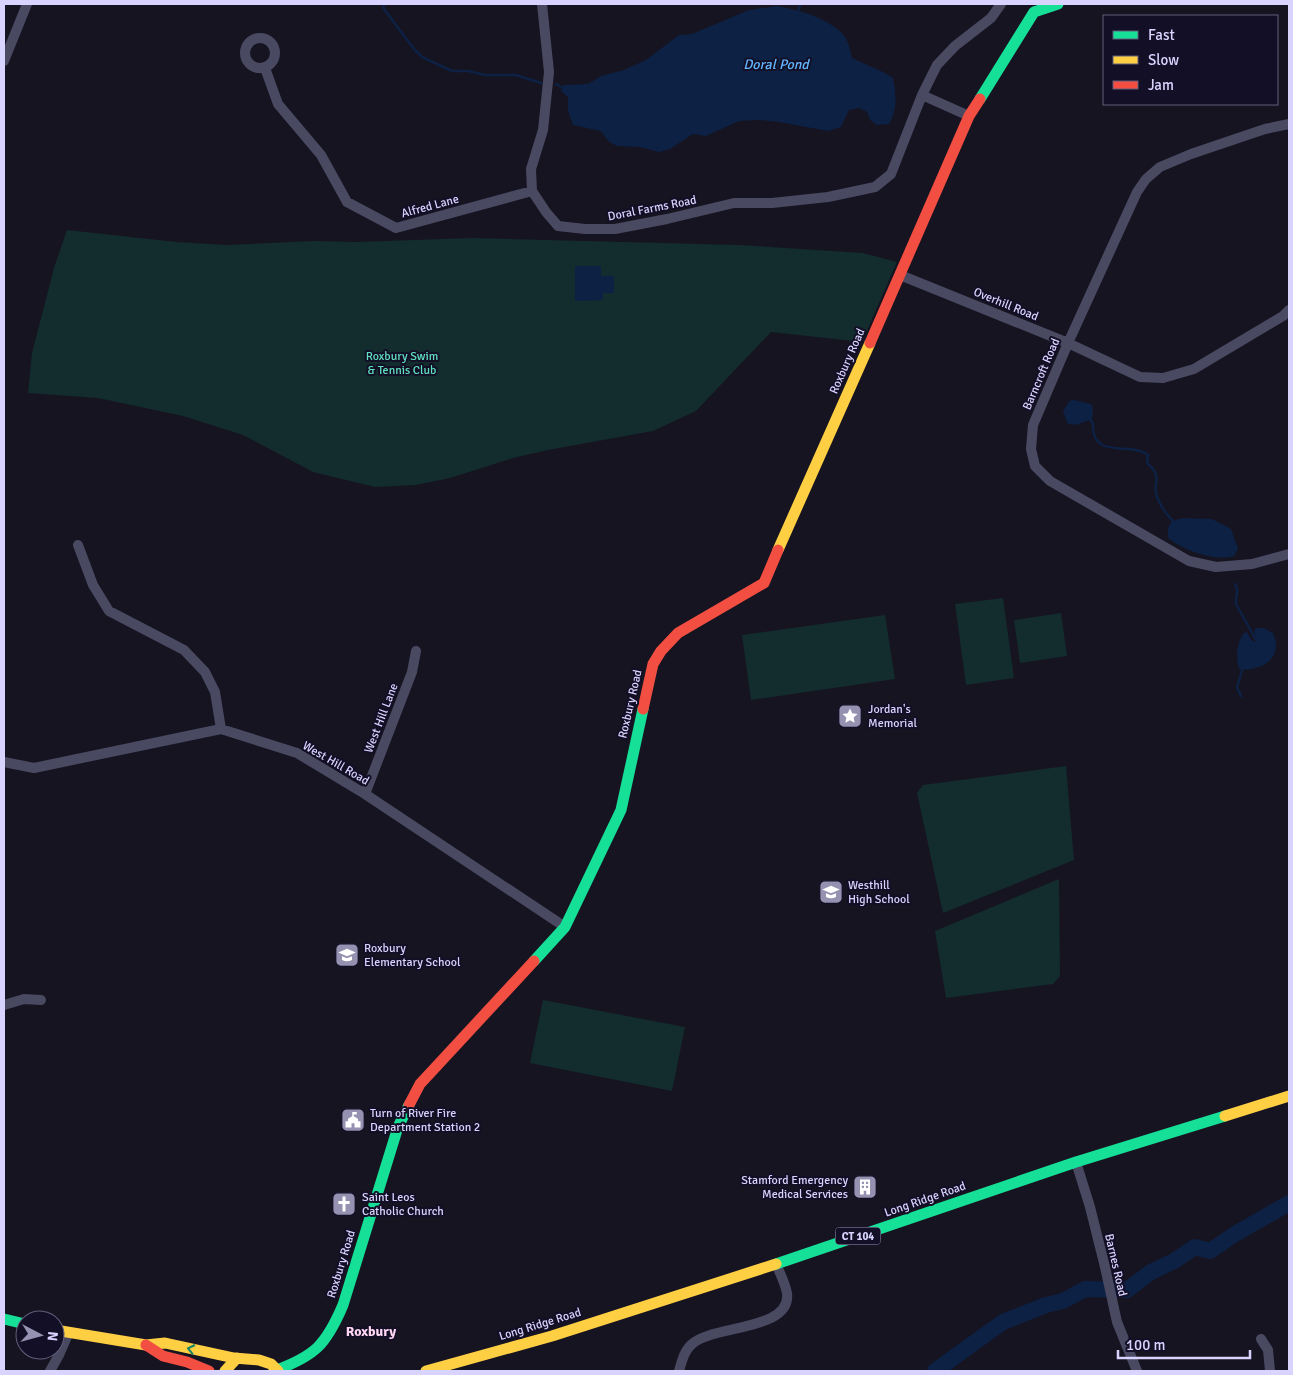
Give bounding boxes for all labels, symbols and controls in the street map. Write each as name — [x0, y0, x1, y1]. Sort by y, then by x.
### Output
legend — [1103, 15, 1278, 105]
text: Fast — [1148, 26, 1175, 44]
text: Slow — [1148, 51, 1179, 69]
water label: Doral Pond — [743, 56, 810, 73]
text: Jam — [1148, 76, 1174, 94]
street label: Alfred Lane — [400, 192, 461, 221]
street label: Doral Farms Road — [606, 193, 698, 224]
street label: Overhill Road — [971, 285, 1040, 324]
street label: Roxbury Road — [826, 326, 869, 396]
street label: Barncroft Road — [1020, 336, 1063, 412]
park label: Roxbury Swim & Tennis Club — [366, 349, 438, 378]
street label: Roxbury Road — [615, 668, 646, 740]
street label: West Hill Lane — [361, 681, 402, 755]
place label: Jordan's Memorial — [868, 702, 917, 731]
place icon: Jordan's Memorial — [837, 703, 863, 729]
street label: West Hill Road — [300, 738, 372, 789]
place label: Westhill High School — [848, 878, 910, 907]
school or university icon: Westhill High School — [818, 879, 844, 905]
place label: Roxbury Elementary School — [364, 941, 461, 970]
school or university icon: Roxbury Elementary School — [334, 942, 360, 968]
place label: Turn of River Fire Department Station 2 — [370, 1106, 480, 1135]
public building icon: Turn of River Fire Department Station 2 — [340, 1107, 366, 1133]
place label: Stamford Emergency Medical Services — [741, 1173, 848, 1202]
building icon: Stamford Emergency Medical Services — [852, 1174, 878, 1200]
street label: Long Ridge Road — [882, 1179, 968, 1220]
place label: Saint Leos Catholic Church — [362, 1190, 444, 1219]
church icon: Saint Leos Catholic Church — [331, 1191, 357, 1217]
street label: Roxbury Road — [324, 1228, 359, 1300]
road number: CT 104 — [836, 1228, 880, 1244]
street label: Barnes Road — [1101, 1232, 1130, 1298]
street label: Long Ridge Road — [497, 1305, 583, 1344]
north arrow — [15, 1310, 65, 1360]
district label: Roxbury — [346, 1323, 396, 1340]
scale bar — [1118, 1328, 1250, 1360]
text: N — [43, 1331, 61, 1342]
text: 100 m — [1126, 1336, 1166, 1354]
one-way arrow — [187, 1344, 196, 1354]

